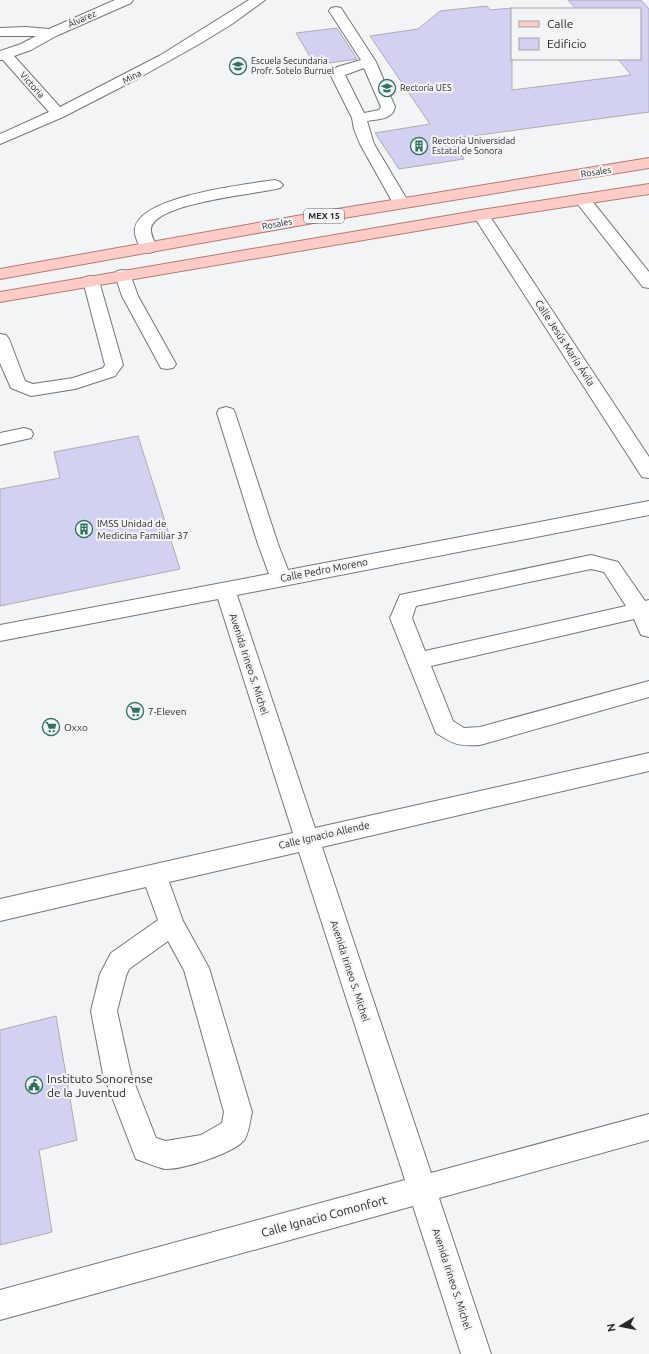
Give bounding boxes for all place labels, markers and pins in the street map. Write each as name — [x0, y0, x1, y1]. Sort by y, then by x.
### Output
school or university icon: Escuela Secundaria Profr. Sotelo Burruel — [228, 56, 248, 76]
place label: Escuela Secundaria Profr. Sotelo Burruel — [251, 56, 335, 76]
school or university icon: Rectoría UES — [377, 78, 397, 98]
place label: Rectoría UES — [400, 83, 452, 93]
building icon: Rectoría Universidad Estatal de Sonora — [409, 136, 429, 156]
place label: Rectoría Universidad Estatal de Sonora — [432, 136, 515, 156]
place label: IMSS Unidad de Medicina Familiar 37 — [97, 518, 188, 541]
building icon: IMSS Unidad de Medicina Familiar 37 — [74, 519, 94, 539]
supermarket icon: 7-Eleven — [125, 701, 145, 721]
place label: 7-Eleven — [148, 706, 186, 717]
supermarket icon: Oxxo — [41, 717, 61, 737]
place label: Oxxo — [64, 722, 88, 733]
place label: Instituto Sonorense de la Juventud — [47, 1072, 153, 1099]
public building icon: Instituto Sonorense de la Juventud — [24, 1075, 44, 1095]

